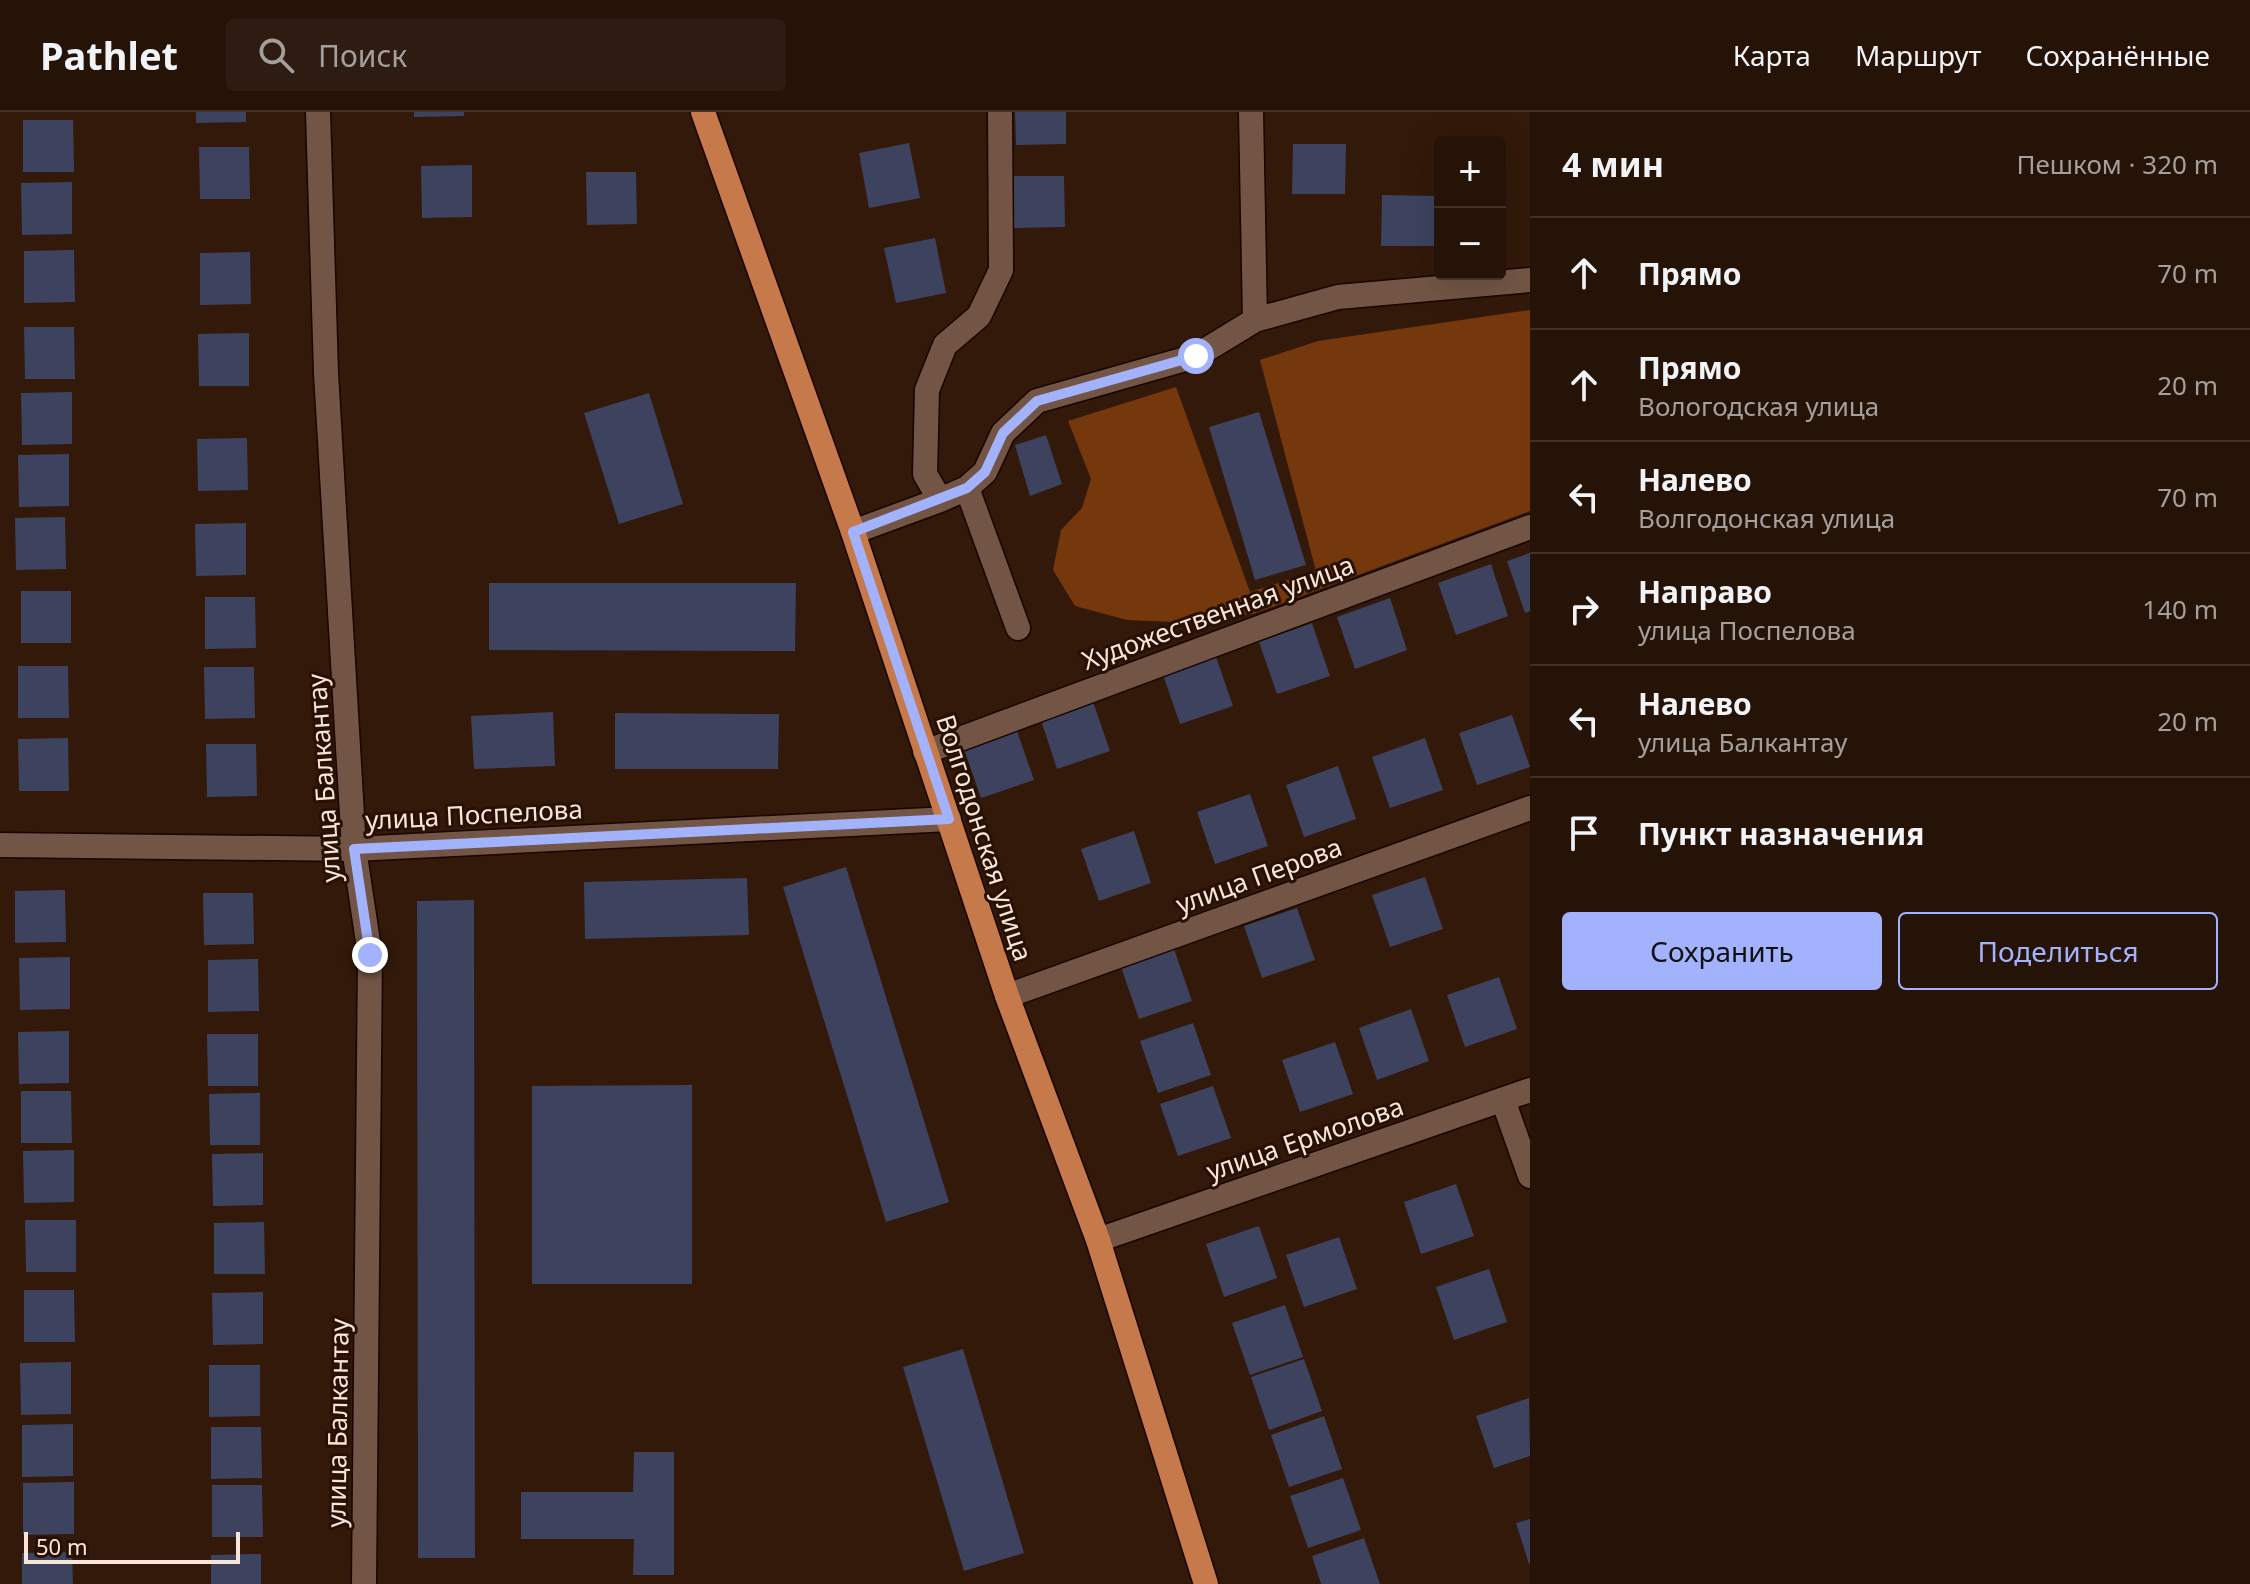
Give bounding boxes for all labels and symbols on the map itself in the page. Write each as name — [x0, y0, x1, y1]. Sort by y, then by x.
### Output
route start — [1178, 338, 1214, 374]
street label: Художественная улица — [1077, 546, 1359, 678]
street label: улица Балкантау — [298, 672, 348, 884]
street label: Волгодонская улица — [928, 710, 1042, 966]
street label: улица Поспелова — [364, 790, 584, 838]
street label: улица Перова — [1171, 828, 1347, 922]
route end — [352, 937, 388, 973]
street label: улица Ермолова — [1201, 1088, 1408, 1189]
street label: улица Балкантау — [317, 1317, 357, 1528]
scale bar — [24, 1528, 240, 1564]

